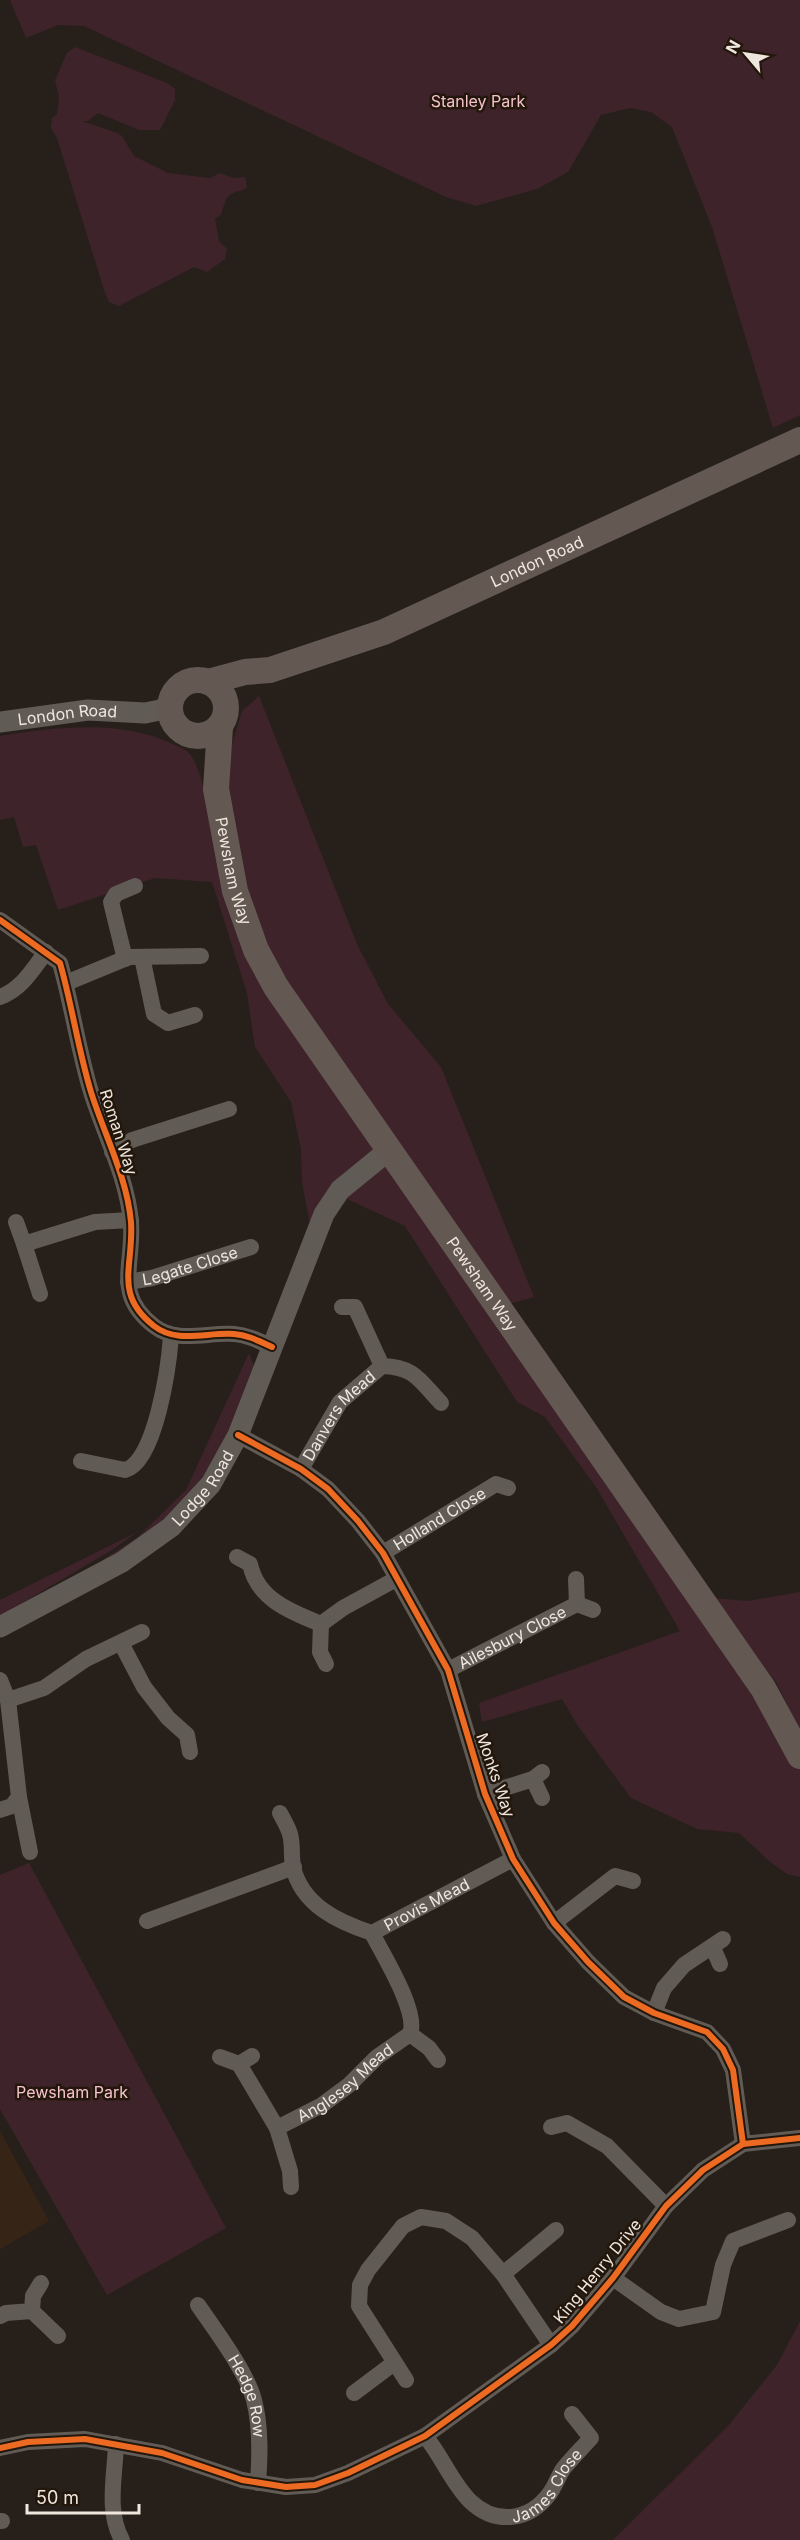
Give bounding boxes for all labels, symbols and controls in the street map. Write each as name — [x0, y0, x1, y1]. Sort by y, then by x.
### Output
north arrow — [716, 24, 776, 84]
text: N — [721, 37, 745, 57]
park label: Stanley Park — [431, 91, 526, 111]
street label: London Road — [487, 531, 587, 591]
street label: London Road — [16, 700, 118, 729]
street label: Pewsham Way — [211, 815, 256, 928]
street label: Roman Way — [96, 1086, 142, 1178]
street label: Pewsham Way — [443, 1233, 522, 1335]
street label: Legate Close — [141, 1242, 240, 1289]
street label: Danvers Mead — [298, 1366, 379, 1464]
street label: Lodge Road — [167, 1447, 238, 1530]
street label: Holland Close — [389, 1483, 489, 1554]
street label: Ailesbury Close — [455, 1601, 569, 1673]
street label: Monks Way — [472, 1730, 520, 1820]
street label: Provis Mead — [380, 1874, 473, 1935]
street label: Anglesey Mead — [294, 2039, 397, 2126]
park label: Pewsham Park — [16, 2082, 128, 2102]
street label: King Henry Drive — [549, 2215, 645, 2327]
street label: Hedge Row — [224, 2351, 269, 2438]
street label: James Close — [510, 2444, 586, 2527]
scale bar — [27, 2477, 140, 2515]
text: 50 m — [36, 2487, 79, 2508]

